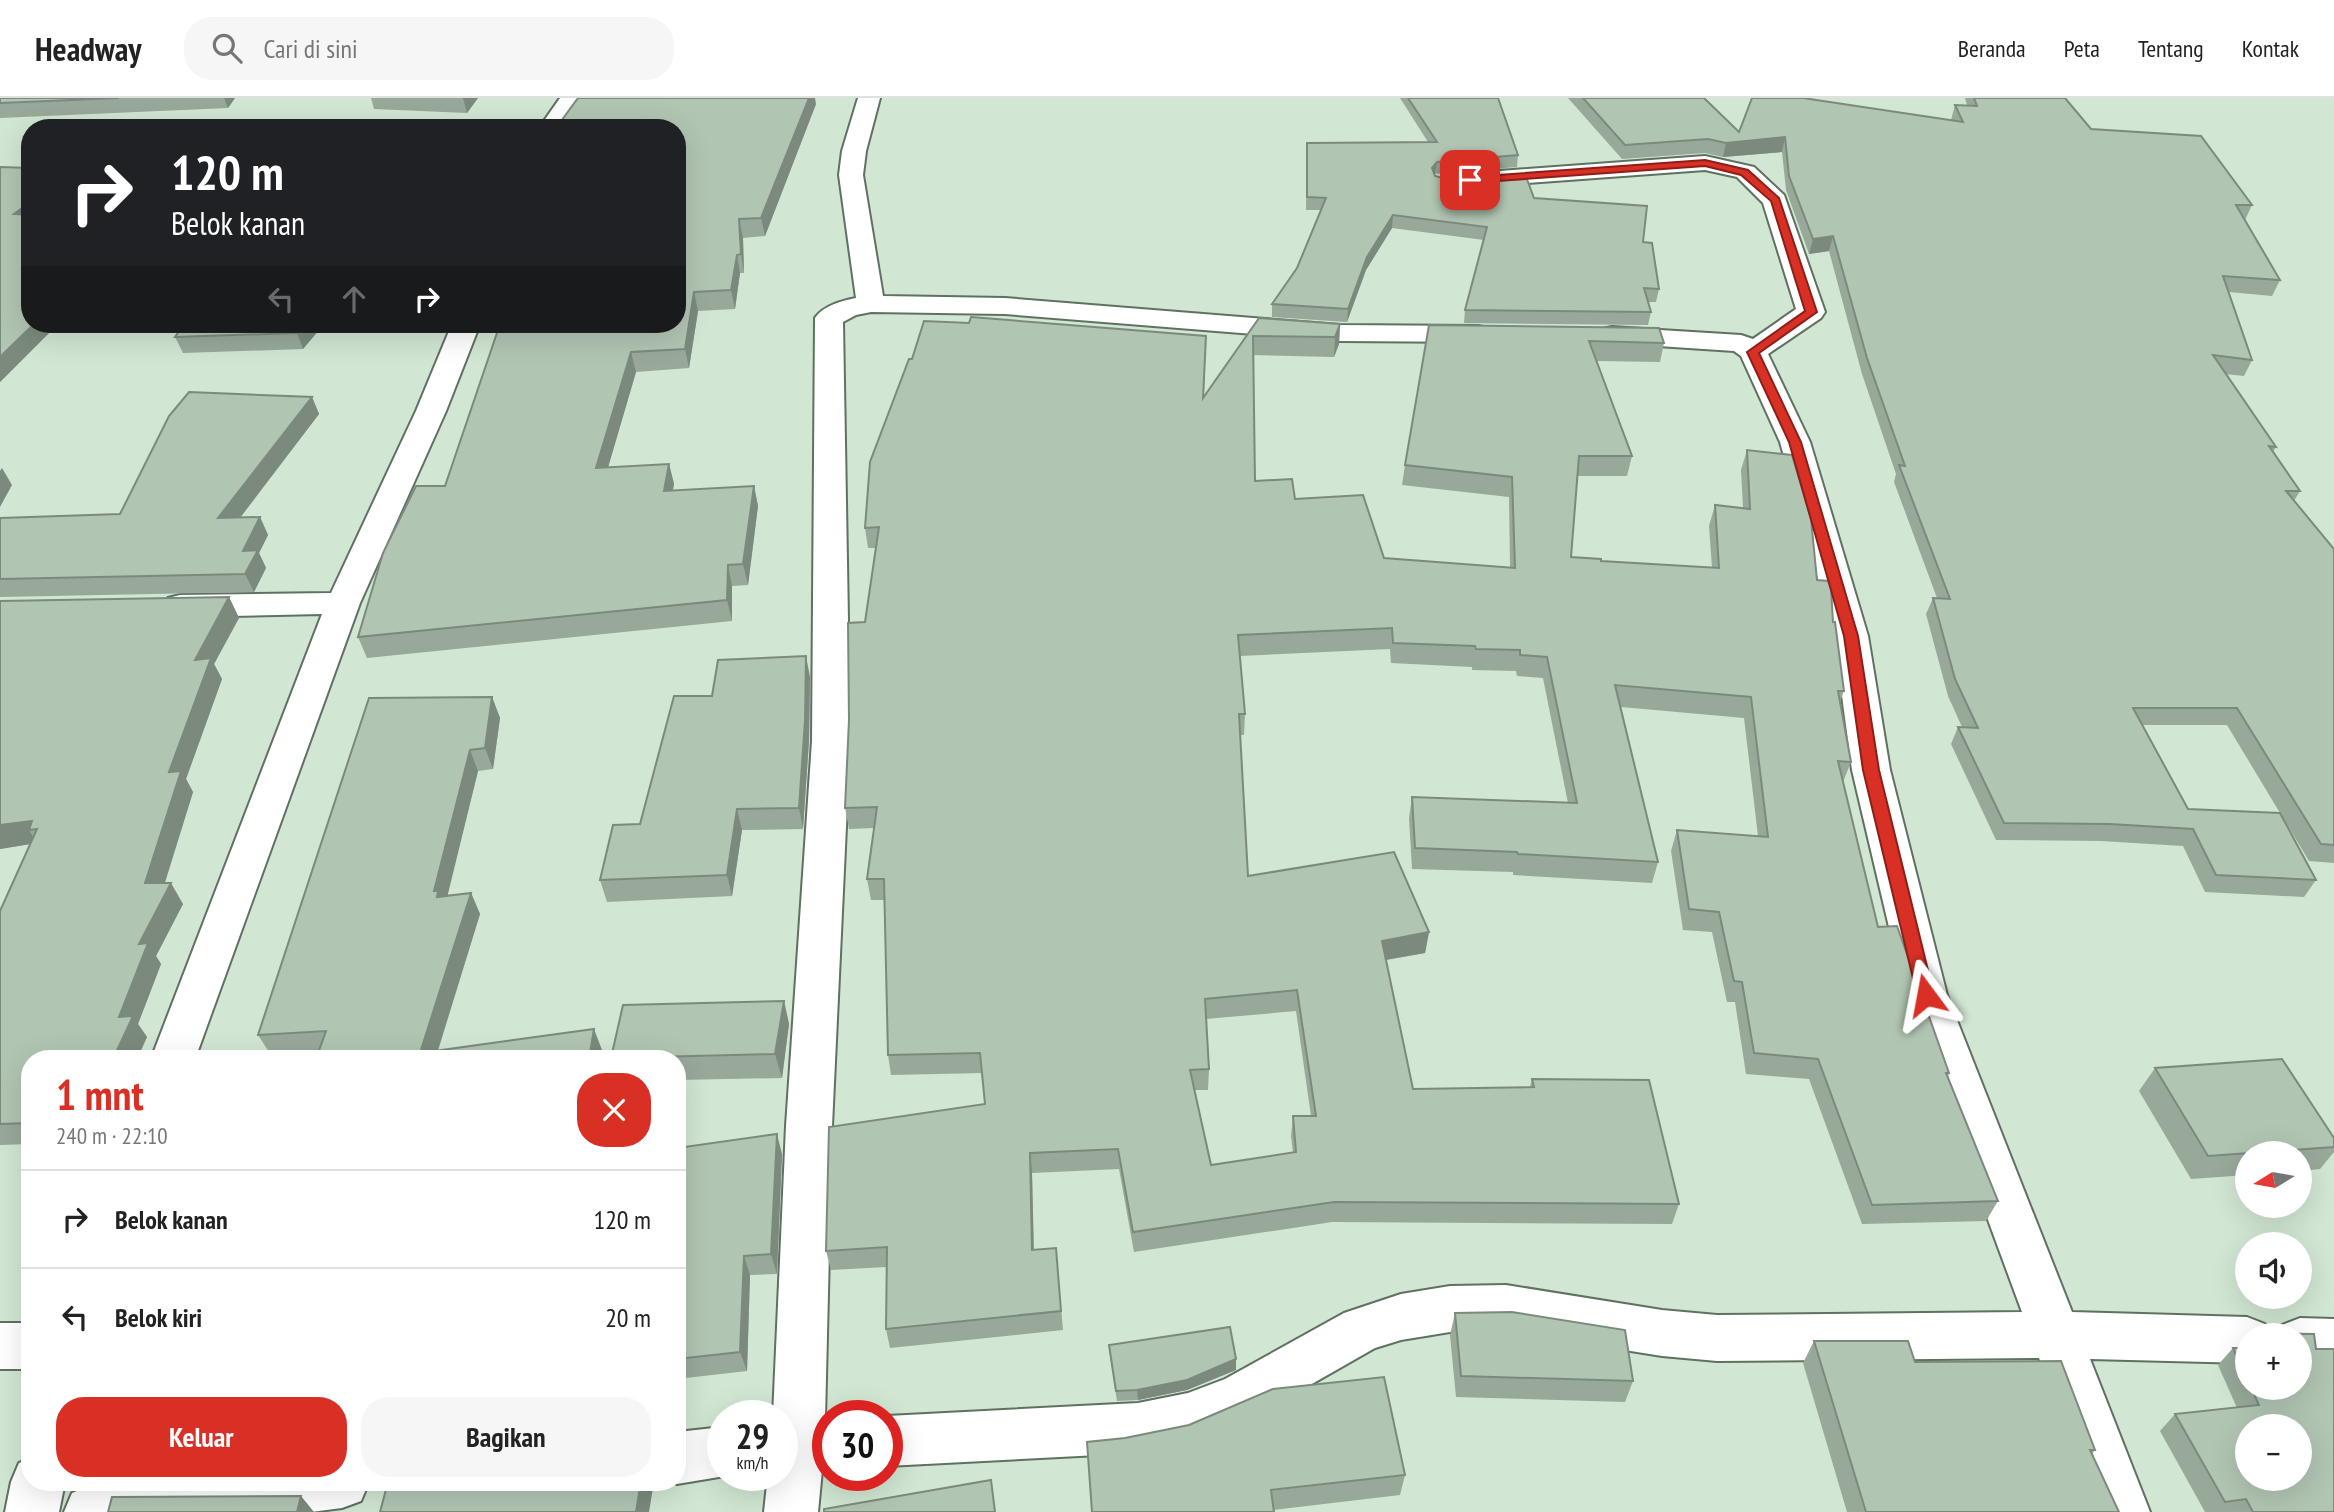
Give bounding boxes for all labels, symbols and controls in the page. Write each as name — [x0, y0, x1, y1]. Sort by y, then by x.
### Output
search box — [184, 17, 674, 80]
text: Headway — [35, 27, 142, 70]
icon: search — [208, 29, 246, 67]
text: Cari di sini — [264, 32, 358, 65]
text: Beranda — [1958, 33, 2026, 64]
text: Peta — [2064, 33, 2100, 64]
text: Tentang — [2138, 33, 2204, 64]
text: Kontak — [2242, 33, 2299, 64]
text: 120 m — [171, 140, 284, 204]
icon: right — [56, 147, 147, 238]
pin — [1440, 150, 1500, 210]
icon: arrive — [1451, 161, 1489, 199]
text: Belok kanan — [171, 202, 305, 244]
icon: left — [262, 280, 300, 318]
icon: ahead — [335, 280, 373, 318]
icon: right — [408, 280, 446, 318]
position arrow — [1889, 958, 1963, 1032]
text: 1 mnt — [56, 1067, 144, 1122]
button: close — [577, 1073, 651, 1147]
text: 240 m · 22:10 — [56, 1121, 168, 1150]
north arrow — [2235, 1141, 2312, 1218]
map controls — [2235, 1141, 2312, 1491]
icon: right — [56, 1200, 94, 1238]
text: Belok kanan — [115, 1203, 228, 1236]
text: 120 m — [593, 1203, 651, 1236]
button: sound — [2235, 1232, 2312, 1309]
icon: left — [56, 1298, 94, 1336]
text: Belok kiri — [115, 1301, 202, 1334]
text: 20 m — [605, 1301, 651, 1334]
button: + — [2235, 1323, 2312, 1400]
button: Keluar — [56, 1397, 347, 1477]
button: Bagikan — [361, 1397, 651, 1477]
speed limit sign: 30 — [812, 1400, 903, 1491]
text: 29 — [736, 1413, 769, 1459]
button: − — [2235, 1414, 2312, 1491]
text: km/h — [737, 1451, 768, 1474]

